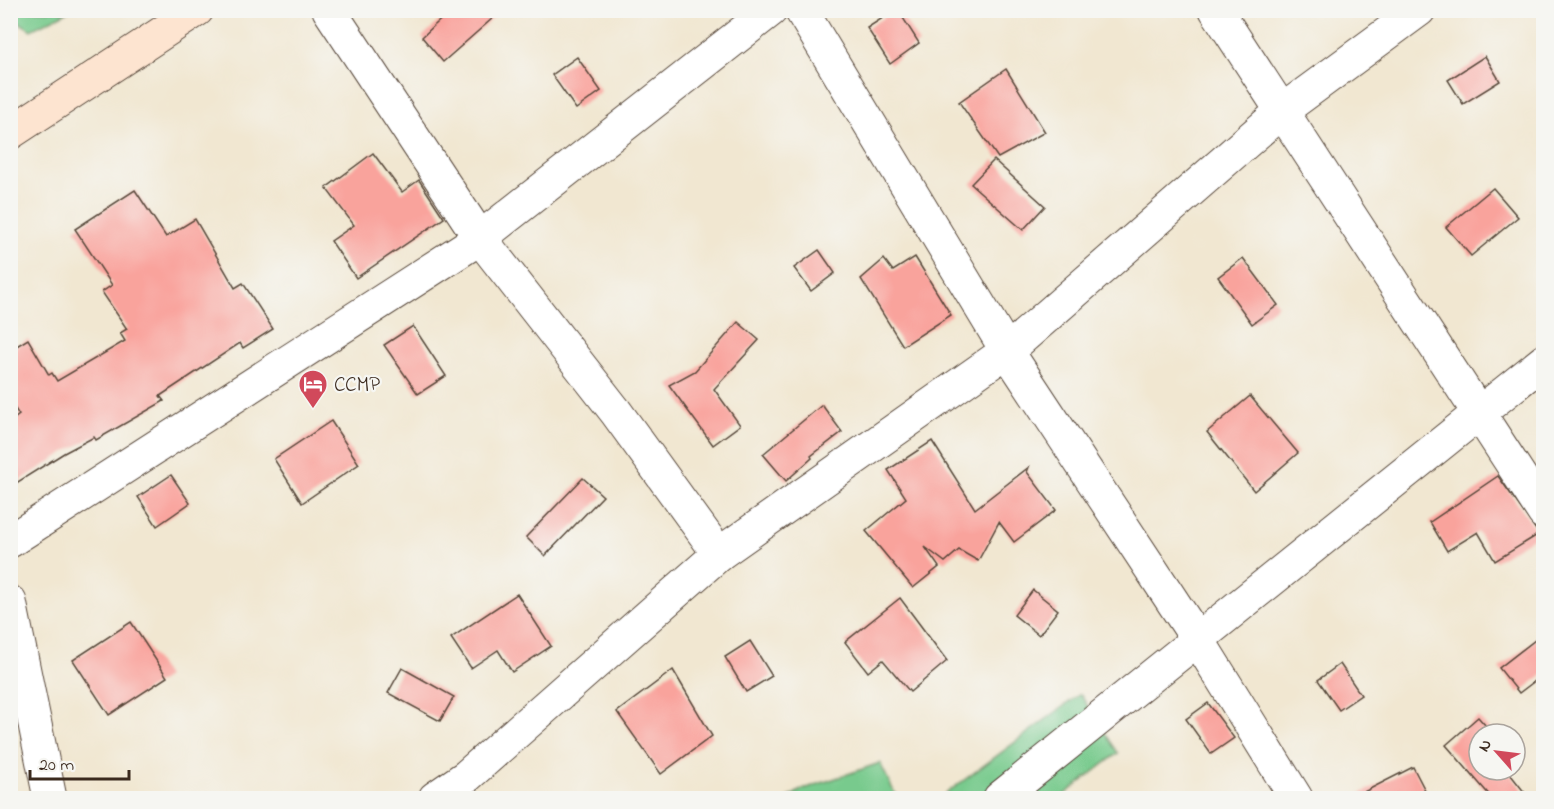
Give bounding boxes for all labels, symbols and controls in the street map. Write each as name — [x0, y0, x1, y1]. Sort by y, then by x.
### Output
hotel icon: CCMP — [297, 368, 329, 410]
place label: CCMP — [334, 371, 380, 401]
north arrow — [1467, 722, 1527, 782]
text: N — [1472, 735, 1499, 756]
scale bar — [30, 743, 129, 781]
text: 20 m — [39, 753, 74, 779]

